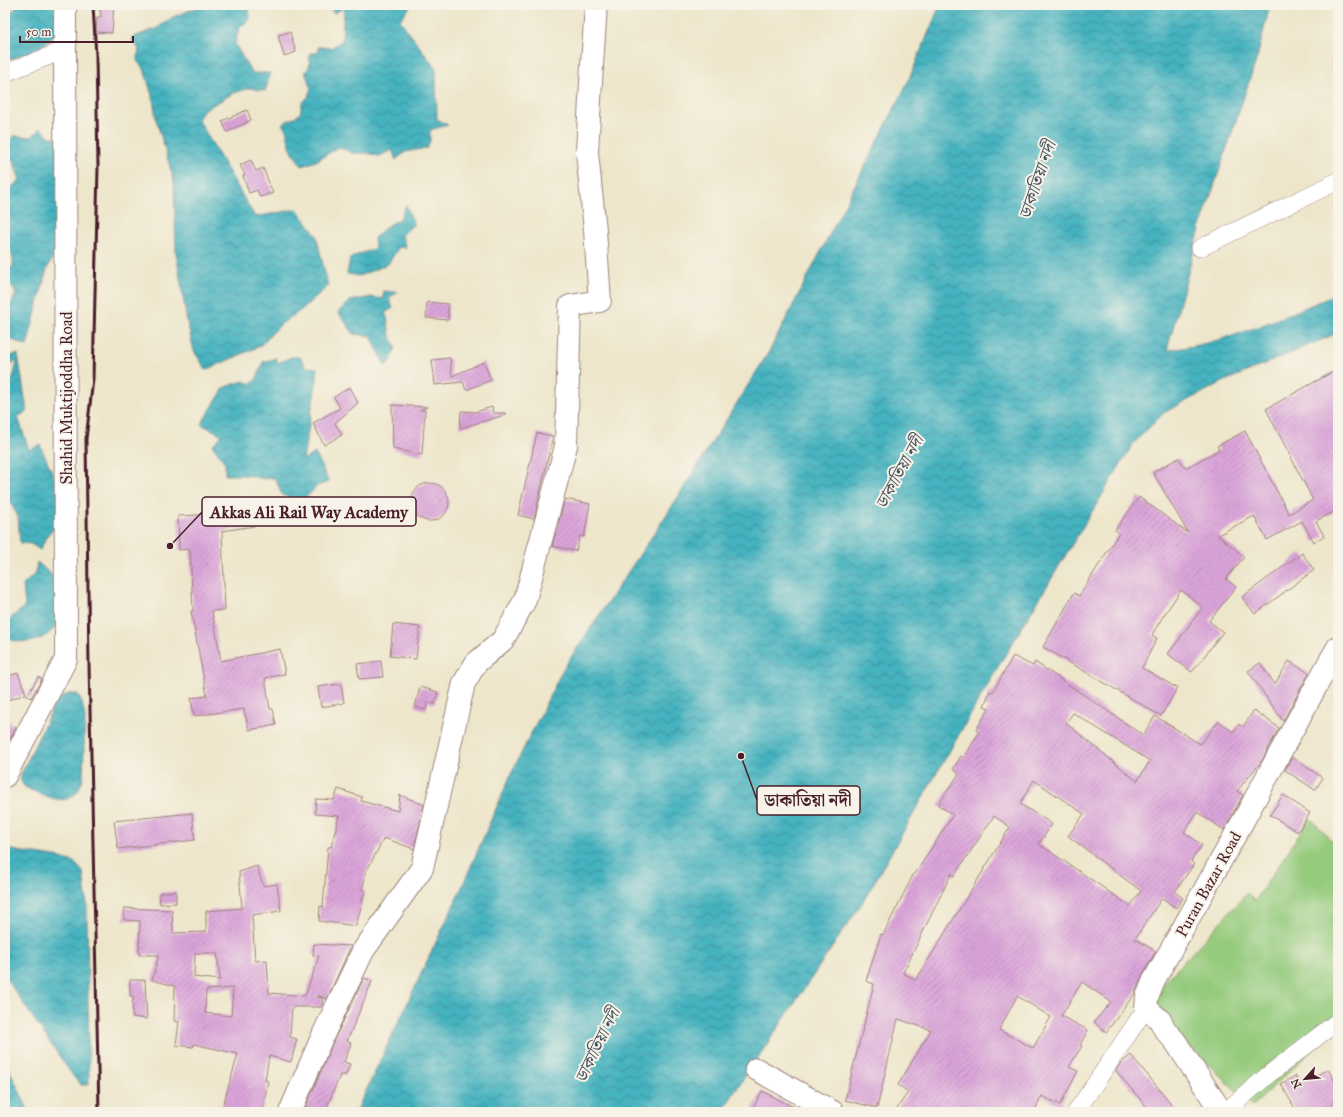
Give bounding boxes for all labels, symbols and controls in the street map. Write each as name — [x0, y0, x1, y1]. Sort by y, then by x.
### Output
scale bar — [20, 18, 133, 44]
text: 50 m — [26, 25, 51, 39]
water label: ডাকাতিয়া নদী — [1014, 136, 1061, 222]
street label: Shahid Muktijoddha Road — [57, 311, 76, 485]
water label: ডাকাতিয়া নদী — [871, 429, 930, 513]
callout: Akkas Ali Rail Way Academy — [202, 497, 416, 526]
text: Akkas Ali Rail Way Academy — [209, 502, 409, 523]
callout: ডাকাতিয়া নদী — [757, 786, 860, 815]
text: ডাকাতিয়া নদী — [763, 789, 852, 811]
street label: Puran Bazar Road — [1172, 828, 1245, 940]
water label: ডাকাতিয়া নদী — [570, 1002, 626, 1086]
north arrow — [1285, 1059, 1325, 1099]
text: N — [1288, 1076, 1304, 1090]

